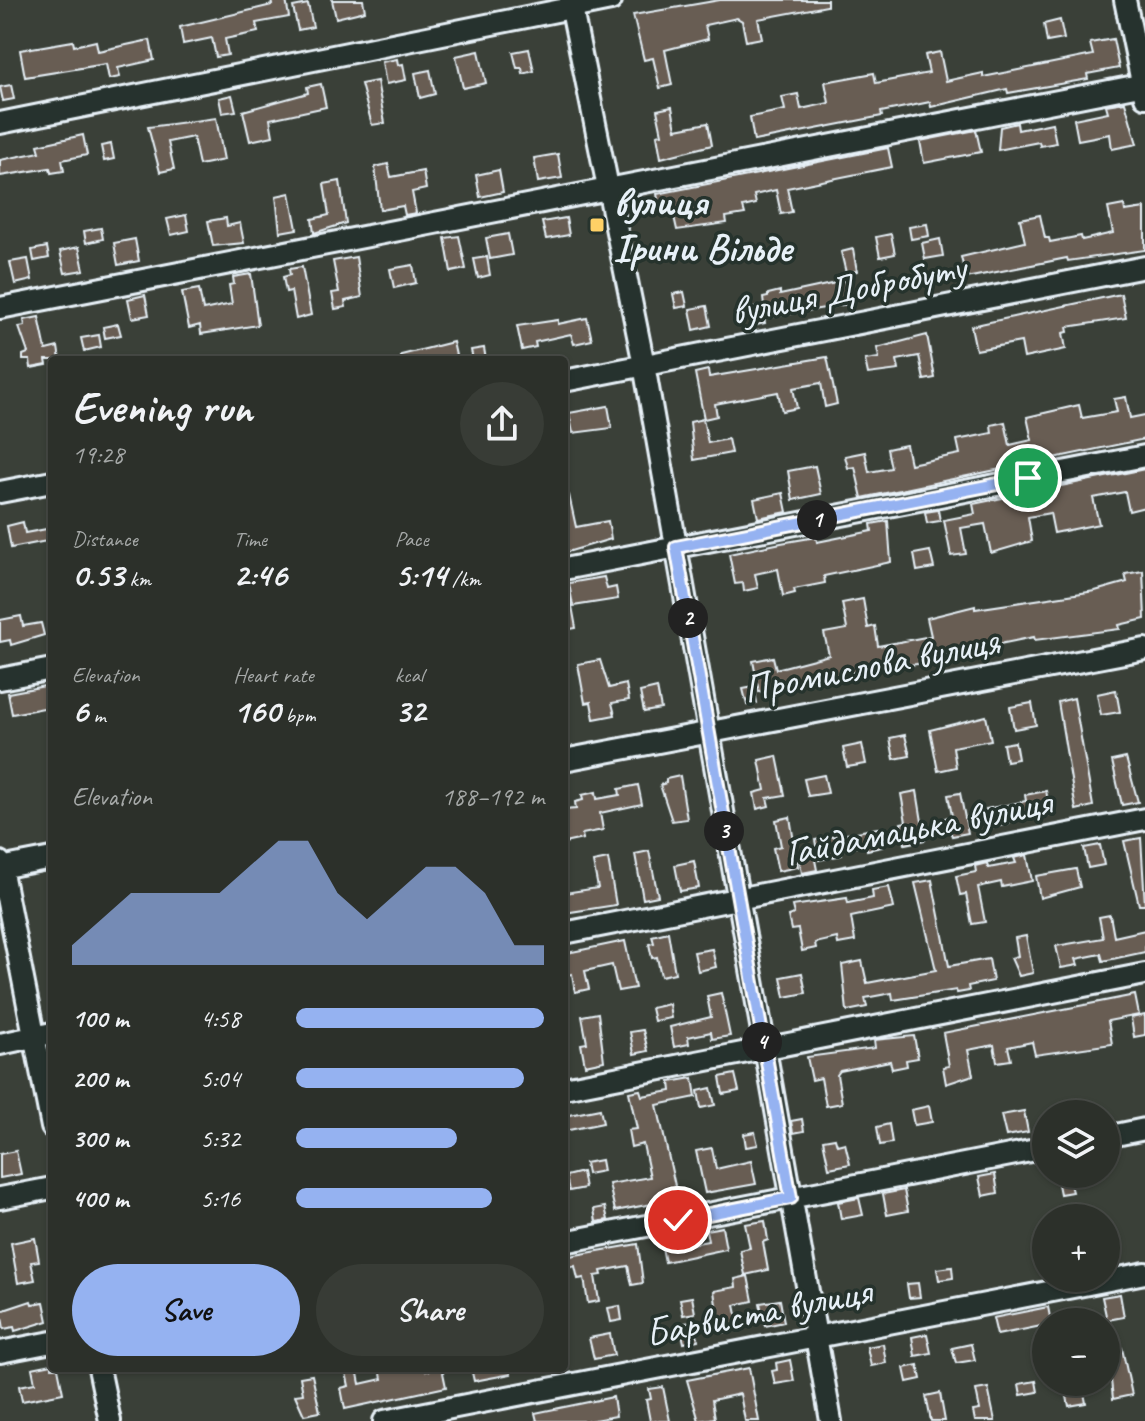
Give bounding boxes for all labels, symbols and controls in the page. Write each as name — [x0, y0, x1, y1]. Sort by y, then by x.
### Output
place label: вулиця Ірини Вільде — [613, 177, 795, 273]
marker: вулиця Ірини Вільде — [588, 216, 606, 234]
street label: вулиця Добробуту — [726, 241, 973, 336]
text: Evening run — [72, 380, 252, 435]
button: share — [460, 382, 544, 466]
text: 19:28 — [72, 438, 124, 471]
pin — [994, 444, 1062, 512]
icon: arrive — [1006, 456, 1050, 500]
pin: 1 — [797, 500, 837, 540]
text: 1 — [812, 506, 822, 534]
text: Distance — [72, 525, 138, 553]
text: Time — [233, 525, 267, 553]
text: Pace — [395, 525, 429, 553]
text: 0.53 — [72, 553, 124, 596]
text: 2:46 — [233, 553, 287, 596]
text: 5:14 — [395, 553, 447, 596]
text: km — [124, 565, 151, 593]
text: /km — [447, 565, 481, 593]
pin: 2 — [668, 598, 708, 638]
text: 2 — [683, 604, 693, 632]
street label: Промислова вулиця — [739, 615, 1005, 714]
text: Elevation — [72, 661, 140, 689]
text: Heart rate — [233, 661, 314, 689]
text: kcal — [395, 661, 424, 689]
text: 6 — [72, 689, 88, 732]
text: 160 — [233, 689, 280, 732]
text: 32 — [395, 689, 425, 732]
text: m — [88, 701, 106, 729]
text: bpm — [280, 701, 315, 729]
street label: Гайдамацька вулиця — [781, 776, 1059, 877]
text: Elevation — [72, 780, 152, 813]
text: 188–192 m — [441, 780, 544, 813]
pin: 3 — [704, 811, 744, 851]
text: 3 — [719, 817, 729, 845]
text: 100 m — [72, 1002, 128, 1035]
text: 4:58 — [200, 1002, 240, 1035]
pin: 4 — [742, 1022, 782, 1062]
text: 4 — [757, 1028, 767, 1056]
text: 200 m — [72, 1062, 128, 1095]
text: 5:04 — [200, 1062, 240, 1095]
map controls — [1032, 1100, 1120, 1396]
button: layers — [1032, 1100, 1120, 1188]
text: 300 m — [72, 1122, 128, 1155]
text: 5:32 — [200, 1122, 240, 1155]
text: 400 m — [72, 1182, 128, 1215]
text: 5:16 — [200, 1182, 240, 1215]
pin — [644, 1186, 712, 1254]
icon: check — [656, 1198, 700, 1242]
button: + — [1032, 1204, 1120, 1292]
button: Save — [72, 1264, 300, 1356]
button: Share — [316, 1264, 544, 1356]
street label: Барвиста вулиця — [641, 1265, 879, 1358]
button: − — [1032, 1308, 1120, 1396]

